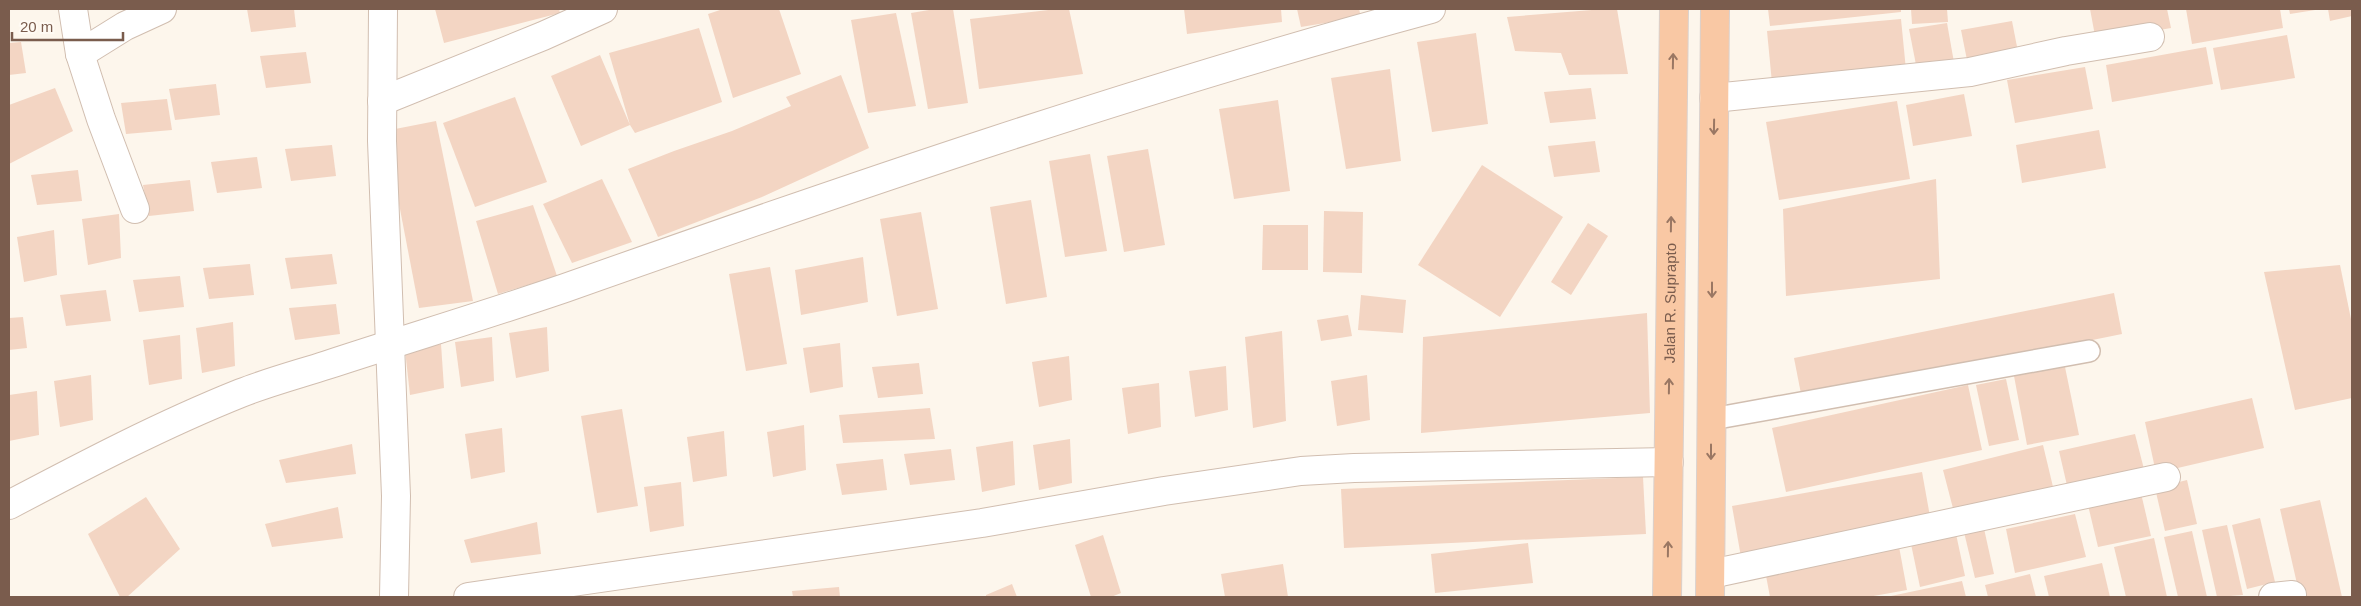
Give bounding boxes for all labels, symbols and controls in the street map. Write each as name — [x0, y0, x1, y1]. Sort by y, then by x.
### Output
scale bar — [12, 10, 124, 42]
text: 20 m — [20, 18, 53, 35]
one-way arrow — [1668, 53, 1678, 70]
one-way arrow — [1709, 119, 1719, 135]
one-way arrow — [1666, 216, 1676, 232]
street label: Jalan R. Suprapto — [1661, 243, 1679, 363]
one-way arrow — [1707, 282, 1717, 298]
one-way arrow — [1665, 378, 1674, 394]
one-way arrow — [1706, 444, 1716, 460]
one-way arrow — [1663, 541, 1673, 557]

